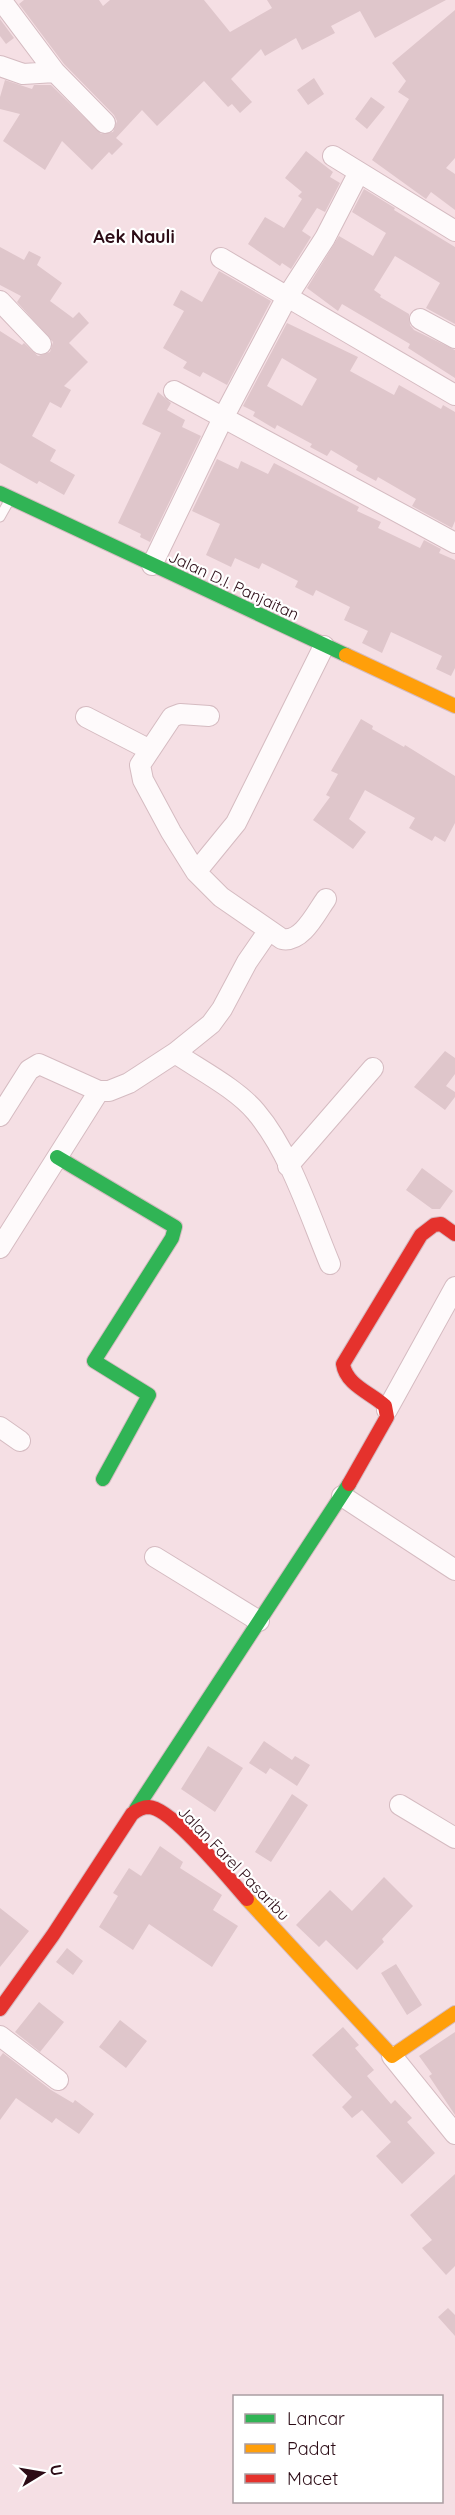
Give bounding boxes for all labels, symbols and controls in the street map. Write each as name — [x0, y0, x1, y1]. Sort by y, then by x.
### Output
district label: Aek Nauli — [93, 225, 175, 248]
street label: Jalan D.I. Panjaitan — [166, 546, 302, 624]
street label: Jalan Farel Pasaribu — [174, 1801, 294, 1925]
legend — [233, 2395, 443, 2503]
text: Lancar — [287, 2407, 345, 2430]
text: Padat — [287, 2437, 336, 2460]
north arrow — [12, 2443, 72, 2503]
text: U — [46, 2463, 68, 2478]
text: Macet — [287, 2467, 338, 2490]

